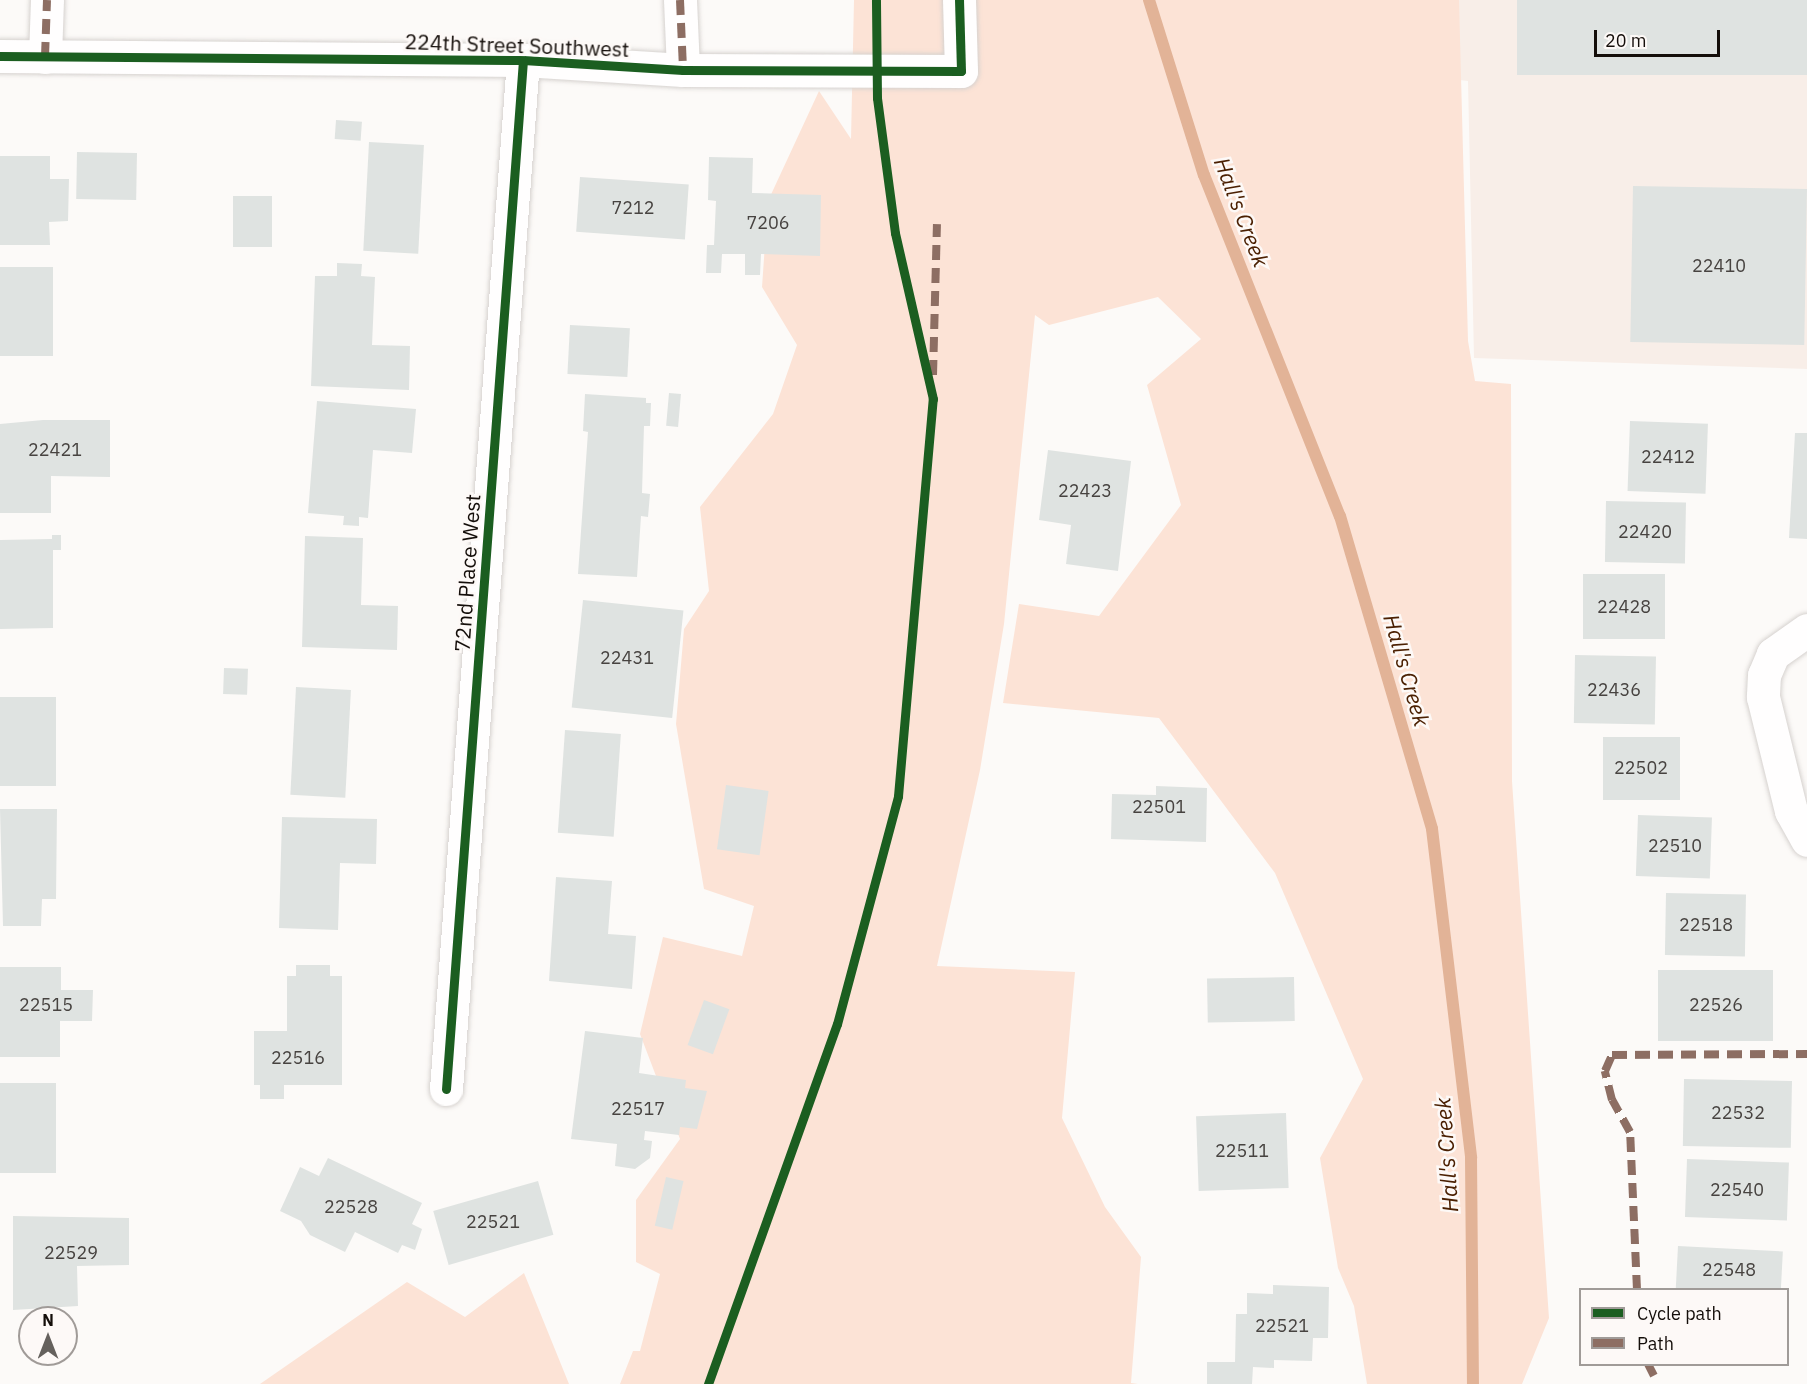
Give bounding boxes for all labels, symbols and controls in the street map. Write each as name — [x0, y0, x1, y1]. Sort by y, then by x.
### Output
scale bar — [1597, 18, 1723, 56]
street label: 224th Street Southwest — [404, 28, 630, 62]
text: 20 m — [1605, 29, 1647, 52]
water label: Hall's Creek — [1209, 154, 1275, 270]
house number: 7212 — [611, 197, 655, 219]
house number: 7206 — [746, 212, 790, 234]
house number: 22410 — [1692, 255, 1746, 277]
house number: 22421 — [28, 439, 82, 461]
house number: 22412 — [1641, 446, 1695, 468]
house number: 22423 — [1058, 480, 1112, 502]
street label: 72nd Place West — [449, 493, 485, 653]
house number: 22420 — [1618, 521, 1672, 543]
house number: 22428 — [1597, 596, 1651, 618]
water label: Hall's Creek — [1378, 611, 1436, 729]
house number: 22431 — [600, 647, 654, 669]
house number: 22436 — [1587, 679, 1641, 701]
house number: 22502 — [1614, 757, 1668, 779]
house number: 22501 — [1132, 796, 1186, 818]
house number: 22510 — [1648, 835, 1702, 857]
house number: 22518 — [1679, 914, 1733, 936]
house number: 22515 — [19, 994, 73, 1016]
house number: 22526 — [1689, 994, 1743, 1016]
house number: 22516 — [271, 1047, 325, 1069]
water label: Hall's Creek — [1429, 1097, 1463, 1213]
house number: 22517 — [611, 1098, 665, 1120]
house number: 22532 — [1711, 1102, 1765, 1124]
house number: 22511 — [1215, 1140, 1269, 1162]
house number: 22540 — [1710, 1179, 1764, 1201]
house number: 22528 — [324, 1196, 378, 1218]
house number: 22521 — [466, 1211, 520, 1233]
house number: 22529 — [44, 1242, 98, 1264]
house number: 22548 — [1702, 1259, 1756, 1281]
legend — [1579, 1288, 1789, 1366]
text: Cycle path — [1637, 1302, 1722, 1325]
north arrow — [18, 1306, 78, 1366]
text: N — [42, 1310, 54, 1330]
house number: 22521 — [1255, 1315, 1309, 1337]
text: Path — [1637, 1332, 1674, 1355]

